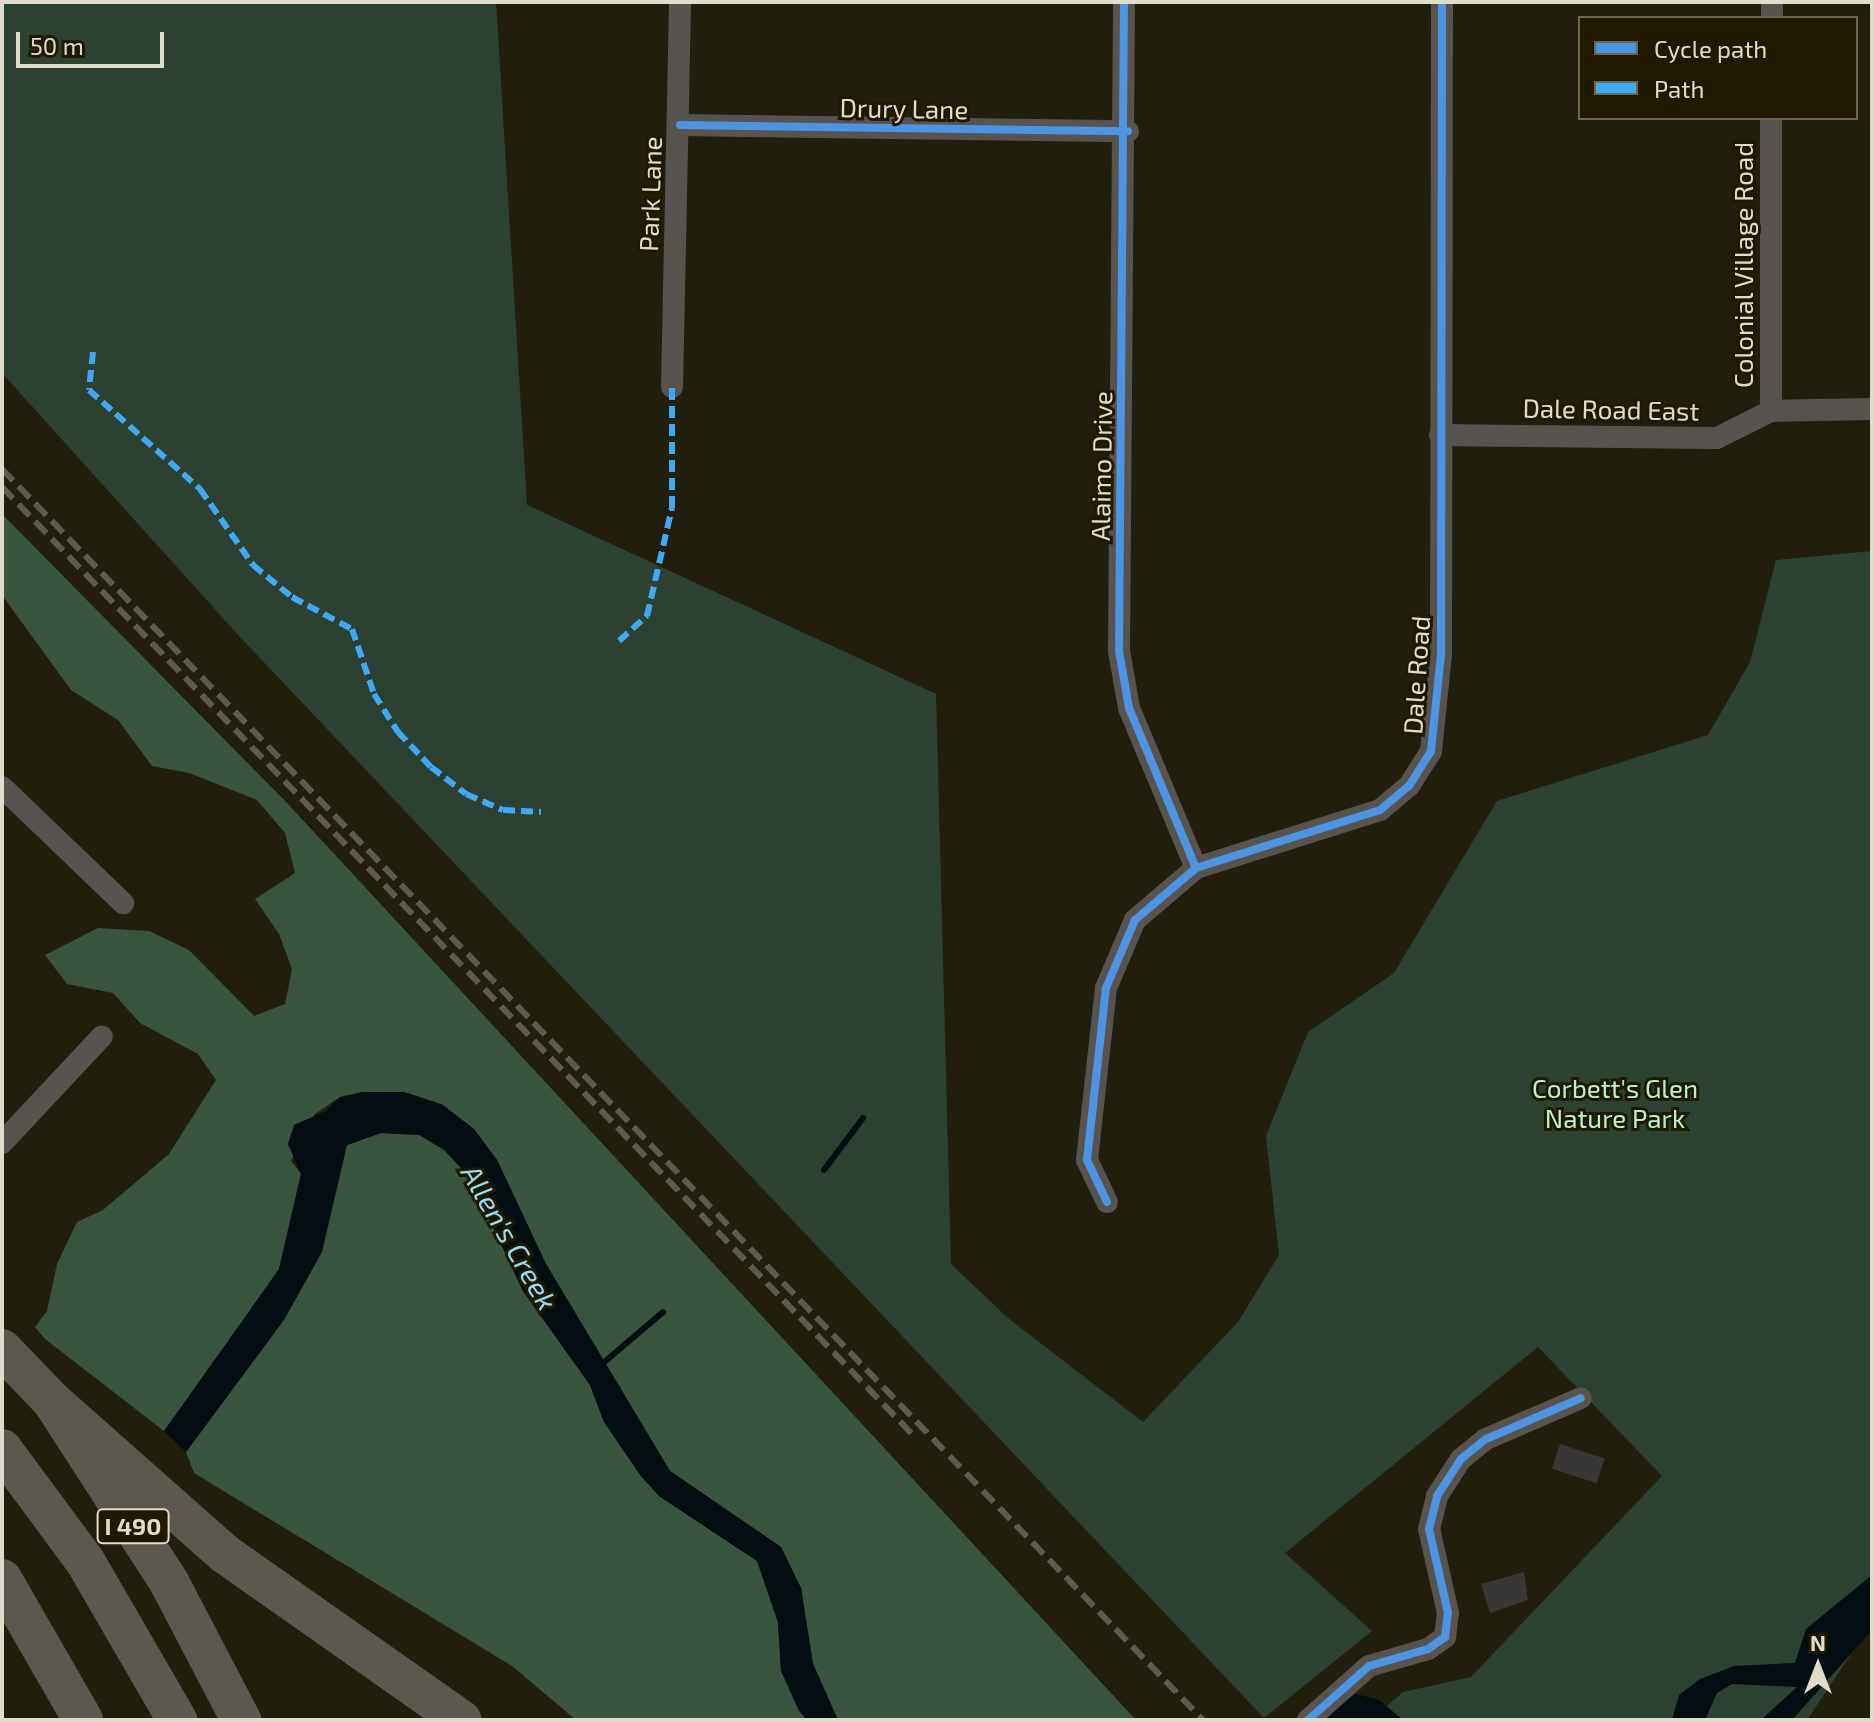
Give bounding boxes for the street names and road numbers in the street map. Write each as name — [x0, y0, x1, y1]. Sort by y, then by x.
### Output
street label: Drury Lane — [839, 91, 969, 125]
street label: Park Lane — [632, 136, 668, 252]
street label: Colonial Village Road — [1727, 141, 1759, 389]
street label: Alaimo Drive — [1084, 391, 1118, 541]
street label: Dale Road East — [1522, 392, 1700, 426]
street label: Dale Road — [1396, 615, 1436, 735]
road number: I 490 — [95, 1506, 171, 1546]

